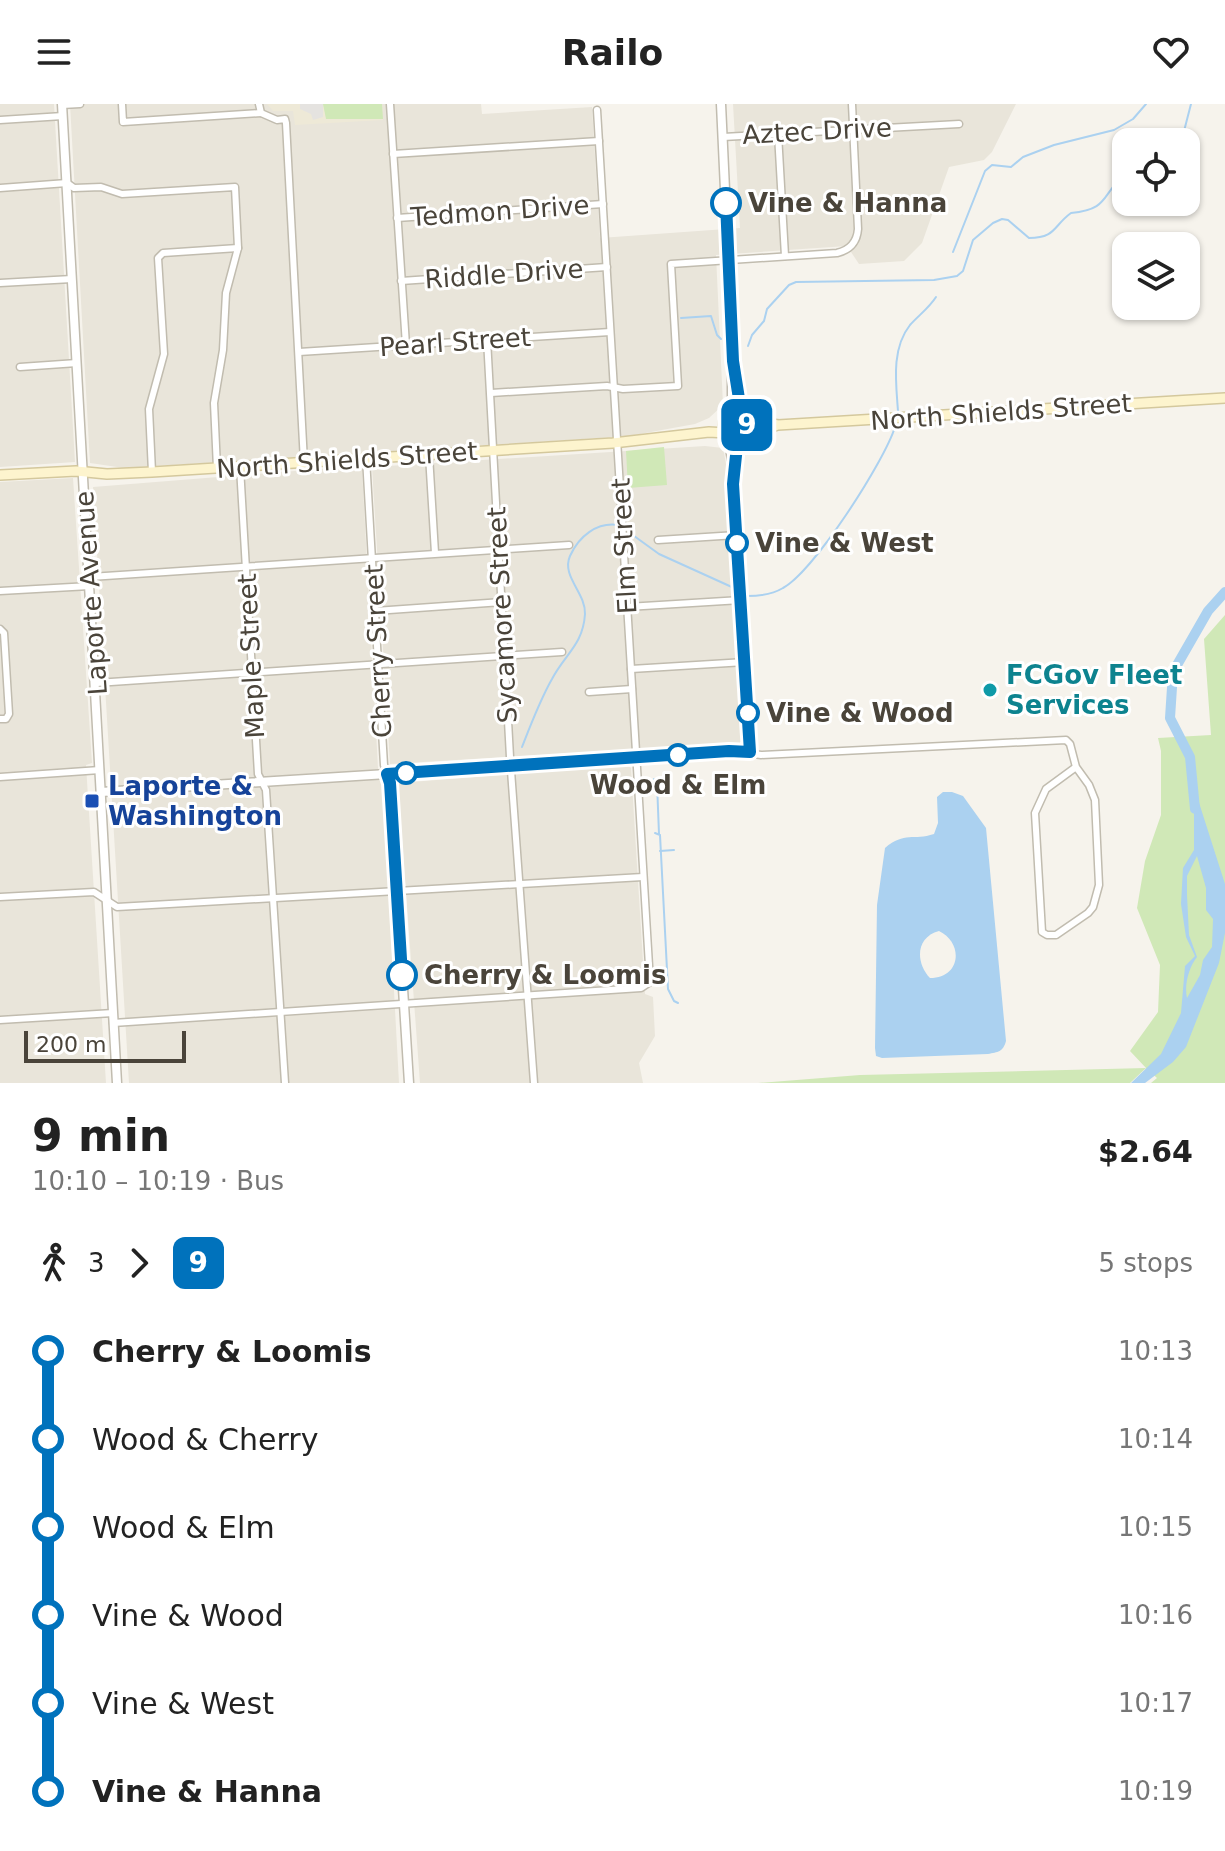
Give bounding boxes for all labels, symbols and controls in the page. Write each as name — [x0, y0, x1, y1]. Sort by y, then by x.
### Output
icon: menu — [32, 30, 76, 74]
icon: heart — [1149, 30, 1193, 74]
text: Railo — [562, 32, 663, 73]
street label: Aztec Drive — [742, 112, 892, 150]
map controls — [1112, 128, 1200, 320]
button: locate — [1112, 128, 1200, 216]
marker: Vine & Hanna — [711, 188, 741, 218]
place label: Vine & Hanna — [748, 188, 947, 218]
street label: Tedmon Drive — [409, 190, 590, 232]
button: layers — [1112, 232, 1200, 320]
street label: Riddle Drive — [424, 253, 584, 295]
street label: Pearl Street — [378, 322, 532, 362]
street label: North Shields Street — [869, 388, 1133, 436]
line badge: 9 — [721, 399, 773, 451]
text: 9 — [737, 408, 757, 441]
street label: North Shields Street — [215, 436, 479, 484]
street label: Elm Street — [605, 477, 643, 615]
street label: Laporte Avenue — [69, 490, 113, 696]
street label: Sycamore Street — [481, 506, 523, 724]
place label: Vine & West — [755, 528, 934, 558]
marker: Vine & West — [726, 532, 748, 554]
street label: Cherry Street — [358, 563, 398, 739]
street label: Maple Street — [232, 573, 270, 739]
place label: FCGov Fleet Services — [1006, 660, 1182, 720]
marker: FCGov Fleet Services — [981, 681, 999, 699]
place label: Vine & Wood — [766, 698, 954, 728]
marker: Vine & Wood — [737, 702, 759, 724]
marker: Wood & Elm — [667, 744, 689, 766]
unlabelled marker — [395, 762, 417, 784]
place label: Wood & Elm — [590, 770, 766, 800]
place label: Laporte & Washington — [108, 771, 282, 831]
marker: Laporte & Washington — [83, 792, 101, 810]
marker: Cherry & Loomis — [387, 960, 417, 990]
place label: Cherry & Loomis — [424, 960, 666, 990]
scale bar — [24, 1027, 186, 1063]
text: 200 m — [36, 1032, 106, 1057]
text: 9 min — [32, 1110, 170, 1161]
text: $2.64 — [1098, 1134, 1193, 1169]
text: 10:10 – 10:19 · Bus — [32, 1166, 284, 1196]
icon: walk — [32, 1241, 76, 1285]
icon: forward — [117, 1241, 161, 1285]
text: 9 — [189, 1246, 208, 1279]
text: 3 — [88, 1248, 105, 1278]
text: 5 stops — [1098, 1248, 1193, 1278]
text: Cherry & Loomis — [92, 1334, 372, 1369]
text: 10:13 — [1118, 1336, 1193, 1366]
text: Wood & Cherry — [92, 1422, 318, 1457]
text: 10:14 — [1118, 1424, 1193, 1454]
text: Wood & Elm — [92, 1510, 275, 1545]
text: 10:15 — [1118, 1512, 1193, 1542]
text: Vine & Wood — [92, 1598, 284, 1633]
text: 10:16 — [1118, 1600, 1193, 1630]
text: Vine & West — [92, 1686, 274, 1721]
text: 10:17 — [1118, 1688, 1193, 1718]
text: Vine & Hanna — [92, 1774, 322, 1809]
text: 10:19 — [1118, 1776, 1193, 1806]

